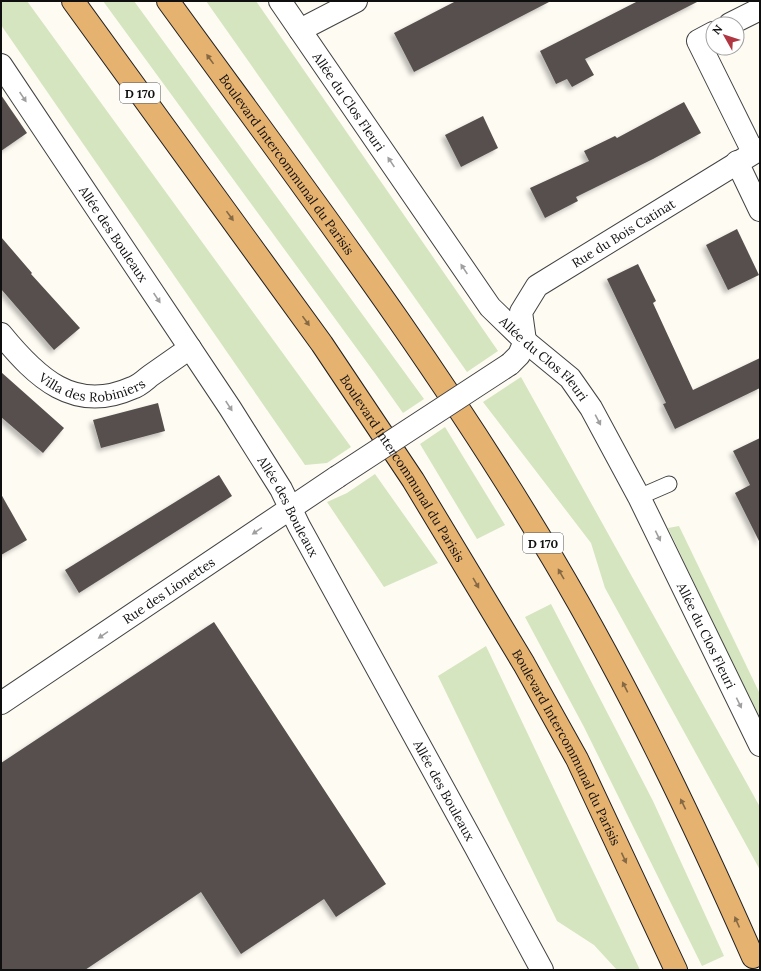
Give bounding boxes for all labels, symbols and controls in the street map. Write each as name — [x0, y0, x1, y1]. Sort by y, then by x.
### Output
north arrow — [705, 16, 745, 56]
text: N — [709, 22, 726, 37]
street label: Allée du Clos Fleuri — [309, 48, 389, 155]
one-way arrow — [206, 54, 214, 64]
street label: Boulevard Intercommunal du Parisis — [216, 71, 358, 258]
road number: D 170 — [120, 83, 160, 103]
one-way arrow — [19, 92, 27, 102]
one-way arrow — [387, 157, 395, 167]
street label: Allée des Bouleaux — [75, 182, 152, 285]
street label: Rue du Bois Catinat — [568, 195, 678, 271]
one-way arrow — [226, 210, 234, 221]
one-way arrow — [460, 264, 468, 274]
one-way arrow — [153, 293, 161, 304]
street label: Allée du Clos Fleuri — [495, 312, 592, 404]
one-way arrow — [302, 316, 310, 327]
street label: Villa des Robiniers — [35, 368, 148, 405]
street label: Boulevard Intercommunal du Parisis — [336, 371, 469, 565]
one-way arrow — [225, 401, 233, 412]
one-way arrow — [595, 415, 601, 426]
street label: Allée des Bouleaux — [253, 452, 323, 560]
one-way arrow — [251, 528, 263, 535]
one-way arrow — [655, 530, 661, 541]
road number: D 170 — [523, 533, 563, 553]
street label: Rue des Lionettes — [119, 553, 218, 627]
one-way arrow — [558, 568, 565, 580]
one-way arrow — [472, 578, 480, 588]
street label: Allée du Clos Fleuri — [673, 579, 740, 692]
one-way arrow — [98, 631, 108, 639]
street label: Boulevard Intercommunal du Parisis — [508, 646, 625, 848]
one-way arrow — [622, 681, 628, 693]
one-way arrow — [736, 697, 743, 709]
street label: Allée des Bouleaux — [409, 736, 479, 844]
one-way arrow — [680, 798, 686, 809]
one-way arrow — [621, 852, 627, 863]
one-way arrow — [734, 915, 740, 927]

